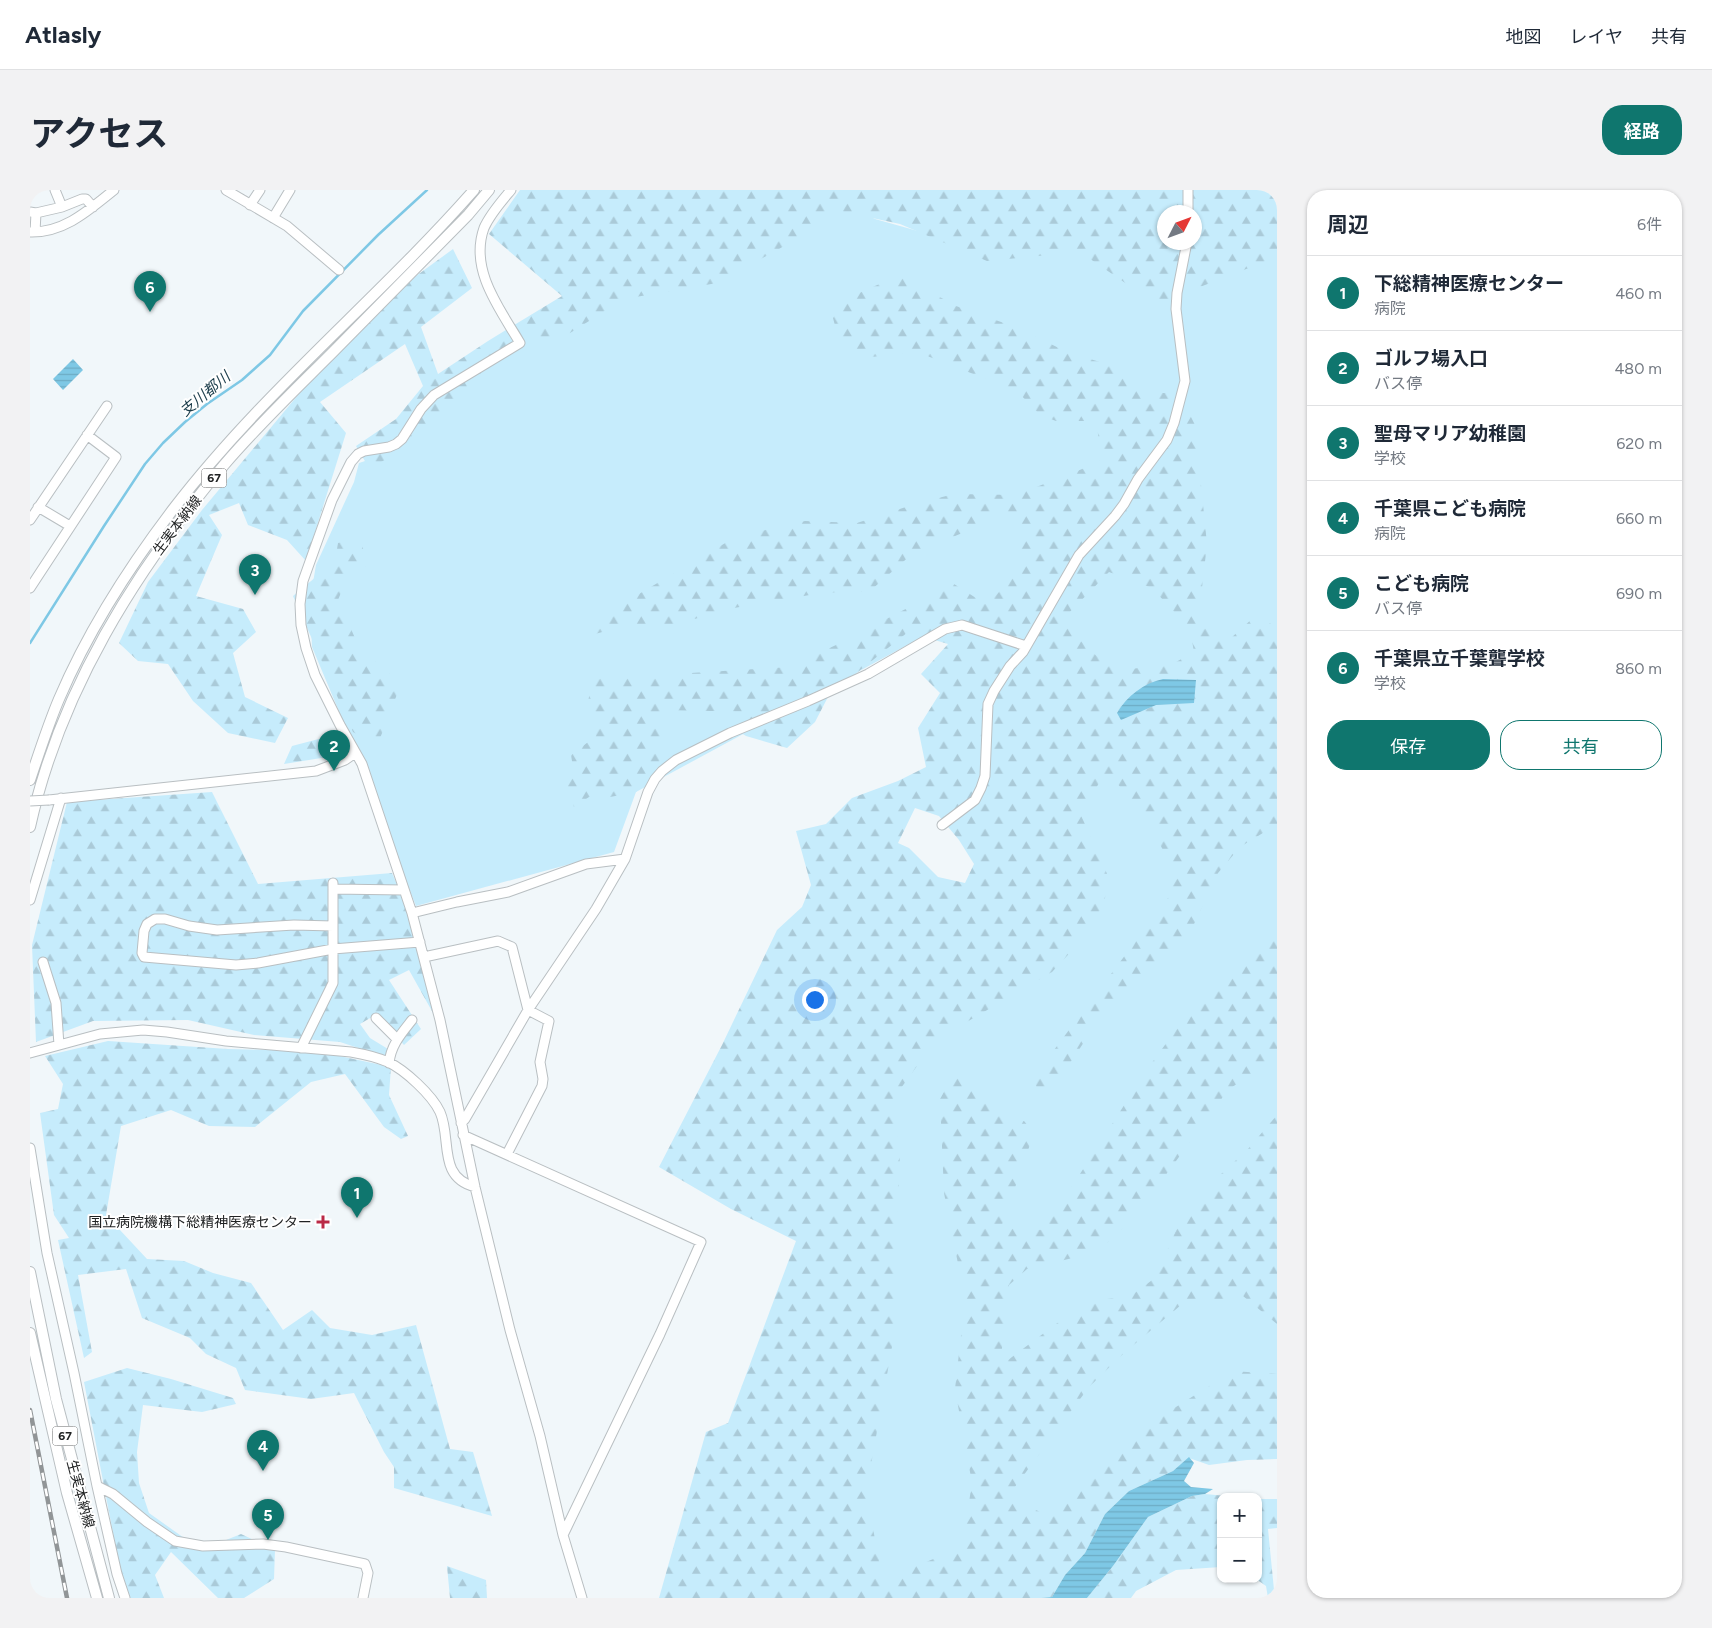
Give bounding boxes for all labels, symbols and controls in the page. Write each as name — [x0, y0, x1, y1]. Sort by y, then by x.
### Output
text: Atlasly — [25, 20, 101, 49]
text: 地図 — [1506, 26, 1542, 48]
text: レイヤ — [1570, 26, 1623, 48]
text: 共有 — [1651, 26, 1687, 48]
button: 経路 — [1602, 105, 1682, 155]
text: アクセス — [30, 113, 168, 155]
north arrow — [1157, 205, 1202, 250]
text: 周辺 — [1327, 212, 1369, 237]
text: 6件 — [1637, 215, 1662, 234]
pin: 6 — [134, 271, 166, 312]
text: 下総精神医療センター — [1374, 272, 1564, 295]
text: 1 — [1340, 284, 1346, 303]
text: 460 m — [1615, 284, 1662, 303]
text: 病院 — [1374, 299, 1406, 318]
text: ゴルフ場入口 — [1374, 347, 1488, 370]
text: 2 — [1338, 359, 1348, 378]
text: 480 m — [1614, 359, 1662, 378]
water label: 支川都川 — [176, 367, 235, 420]
text: バス停 — [1374, 374, 1422, 393]
text: 聖母マリア幼稚園 — [1374, 422, 1526, 445]
text: 3 — [1339, 434, 1347, 453]
text: 620 m — [1616, 434, 1662, 453]
text: 学校 — [1374, 449, 1406, 468]
road number: 67 — [202, 468, 226, 488]
street label: 生実本納線 — [150, 492, 205, 558]
text: 千葉県こども病院 — [1374, 497, 1526, 520]
text: 4 — [1338, 509, 1348, 528]
text: 660 m — [1616, 509, 1662, 528]
text: 病院 — [1374, 524, 1406, 543]
pin: 3 — [239, 554, 271, 595]
text: こども病院 — [1374, 572, 1469, 595]
text: 5 — [1338, 584, 1348, 603]
text: 690 m — [1616, 584, 1662, 603]
text: バス停 — [1374, 599, 1422, 618]
text: 千葉県立千葉聾学校 — [1374, 647, 1545, 670]
text: 6 — [1338, 659, 1348, 678]
text: 860 m — [1615, 659, 1662, 678]
text: 学校 — [1374, 674, 1406, 693]
button: 保存 — [1327, 720, 1490, 770]
button: 共有 — [1500, 720, 1662, 770]
pin: 2 — [318, 730, 350, 771]
your location — [802, 987, 828, 1013]
pin: 1 — [341, 1177, 373, 1218]
place label: 国立病院機構下総精神医療センター — [88, 1214, 312, 1231]
marker: 国立病院機構下総精神医療センター — [316, 1215, 330, 1229]
road number: 67 — [52, 1426, 78, 1446]
pin: 4 — [247, 1430, 279, 1471]
street label: 生実本納線 — [63, 1458, 98, 1530]
map controls — [1217, 1493, 1262, 1583]
button: + — [1217, 1493, 1262, 1538]
pin: 5 — [252, 1499, 284, 1540]
button: − — [1217, 1538, 1262, 1583]

